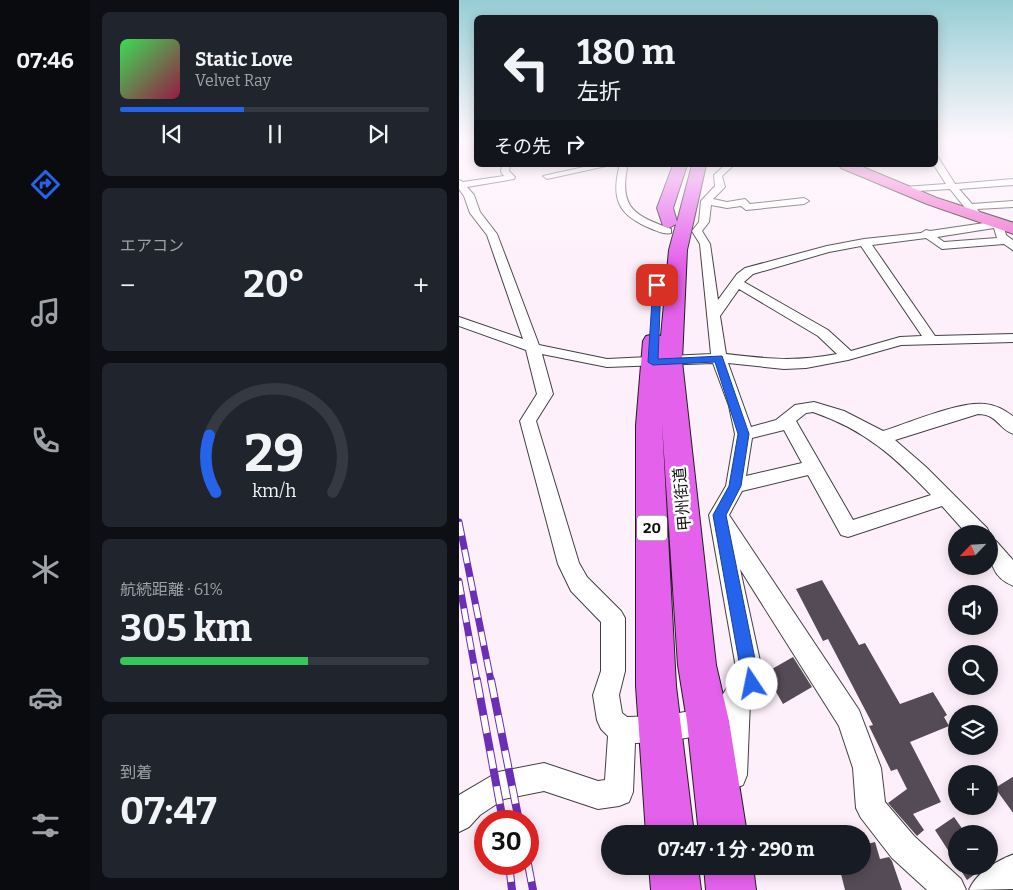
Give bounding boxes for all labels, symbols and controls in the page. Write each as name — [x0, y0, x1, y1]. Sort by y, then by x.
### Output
text: 180 m — [577, 31, 675, 73]
icon: left — [494, 35, 559, 100]
text: 07:46 — [16, 47, 74, 74]
text: Static Love — [195, 48, 293, 71]
text: Velvet Ray — [195, 71, 271, 90]
text: 左折 — [577, 78, 621, 105]
icon: previous — [158, 120, 186, 148]
icon: pause — [261, 120, 289, 148]
icon: next — [364, 120, 392, 148]
icon: right — [561, 130, 589, 158]
text: その先 — [494, 135, 551, 158]
icon: directions — [28, 167, 63, 202]
text: エアコン — [120, 236, 184, 255]
text: 20° — [243, 261, 305, 307]
pin — [636, 264, 678, 306]
text: − — [120, 269, 135, 302]
text: + — [413, 269, 429, 302]
icon: arrive — [643, 271, 671, 299]
icon: music — [28, 295, 63, 330]
text: 29 — [244, 422, 305, 485]
icon: phone — [28, 423, 63, 458]
street label: 甲州街道 — [670, 466, 694, 532]
text: km/h — [252, 480, 297, 502]
road number: 20 — [637, 516, 667, 540]
north arrow — [948, 525, 998, 575]
map controls — [948, 525, 998, 875]
icon: climate — [28, 552, 63, 587]
text: 航続距離 · 61% — [120, 580, 223, 599]
button: sound — [948, 585, 998, 635]
text: 305 km — [120, 605, 252, 651]
button: search — [948, 645, 998, 695]
position arrow — [725, 657, 777, 709]
icon: car — [28, 680, 63, 715]
button: layers — [948, 705, 998, 755]
text: 到着 — [120, 763, 152, 782]
button: + — [948, 765, 998, 815]
text: 07:47 — [120, 788, 217, 834]
icon: filters — [28, 808, 63, 843]
speed limit sign: 30 — [474, 810, 539, 875]
button: − — [948, 825, 998, 875]
text: 07:47 · 1 分 · 290 m — [658, 838, 815, 861]

